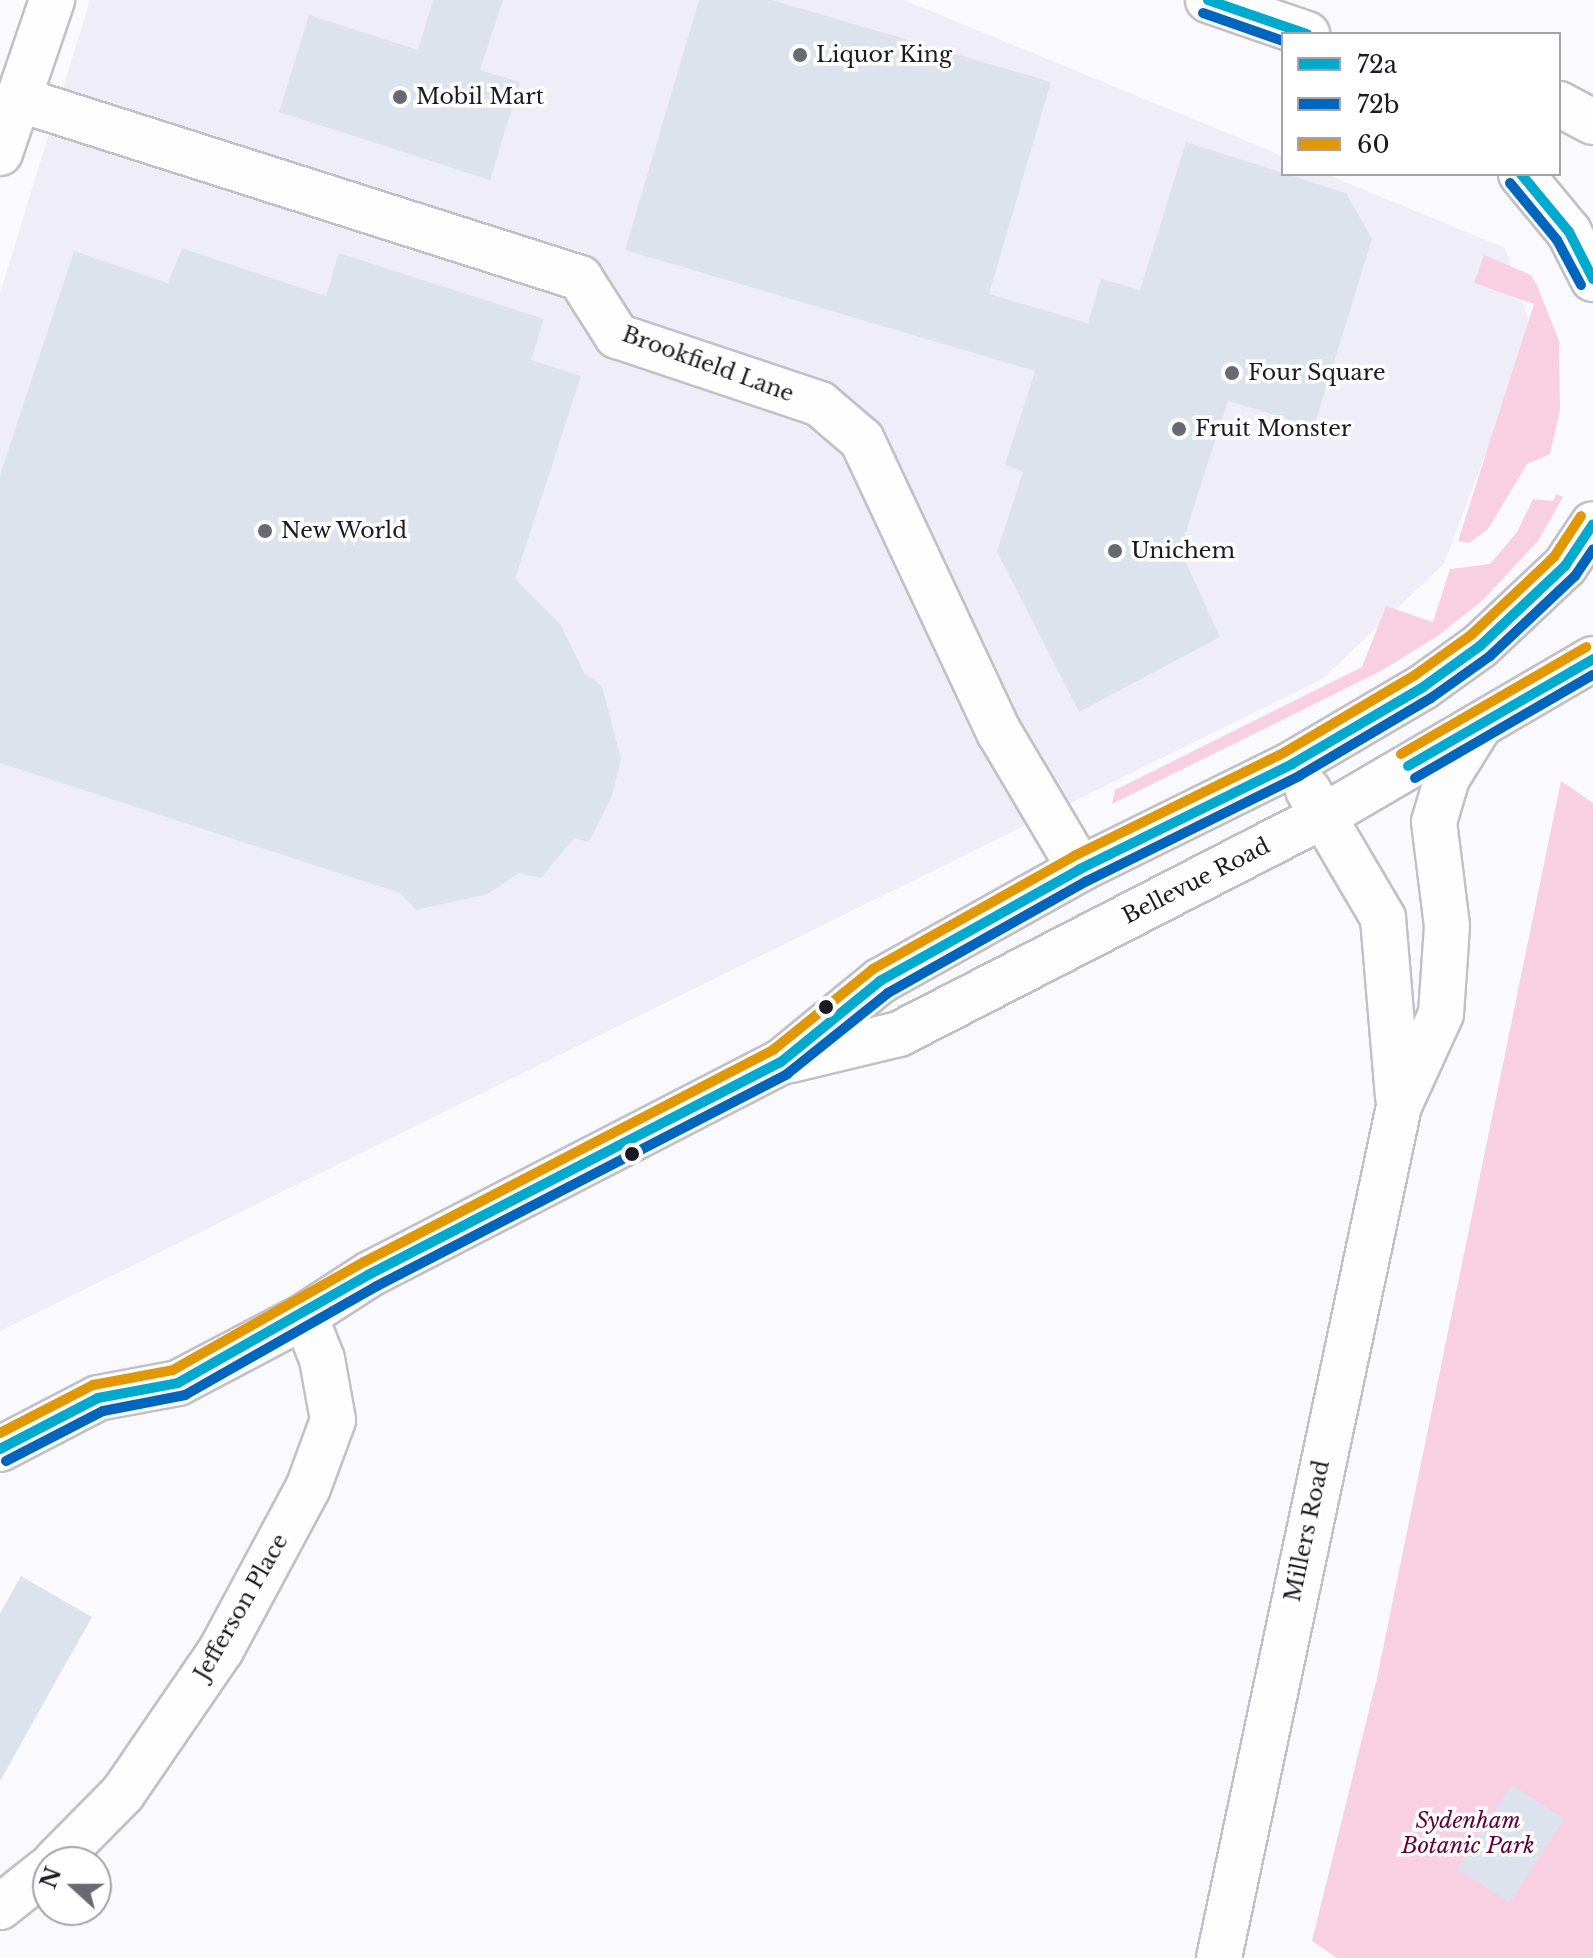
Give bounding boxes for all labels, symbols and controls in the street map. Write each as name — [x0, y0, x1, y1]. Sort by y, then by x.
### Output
legend — [1281, 32, 1561, 176]
place label: Liquor King — [816, 42, 953, 68]
marker: Liquor King — [791, 46, 809, 64]
text: 72a — [1357, 50, 1397, 79]
place label: Mobil Mart — [416, 84, 544, 110]
marker: Mobil Mart — [391, 88, 409, 106]
text: 72b — [1357, 90, 1400, 119]
text: 60 — [1357, 130, 1390, 159]
street label: Brookfield Lane — [619, 321, 797, 407]
place label: Four Square — [1248, 360, 1386, 386]
marker: Four Square — [1223, 364, 1241, 382]
place label: Fruit Monster — [1195, 416, 1351, 442]
marker: Fruit Monster — [1170, 420, 1188, 438]
place label: New World — [281, 518, 409, 544]
marker: New World — [256, 522, 274, 540]
place label: Unichem — [1131, 538, 1235, 564]
marker: Unichem — [1106, 542, 1124, 560]
street label: Bellevue Road — [1118, 833, 1274, 929]
unlabelled marker — [818, 999, 834, 1015]
unlabelled marker — [624, 1146, 640, 1162]
street label: Millers Road — [1279, 1458, 1335, 1604]
street label: Jefferson Place — [188, 1529, 294, 1685]
park label: Sydenham Botanic Park — [1401, 1807, 1535, 1858]
north arrow — [32, 1846, 112, 1926]
text: N — [35, 1863, 67, 1892]

